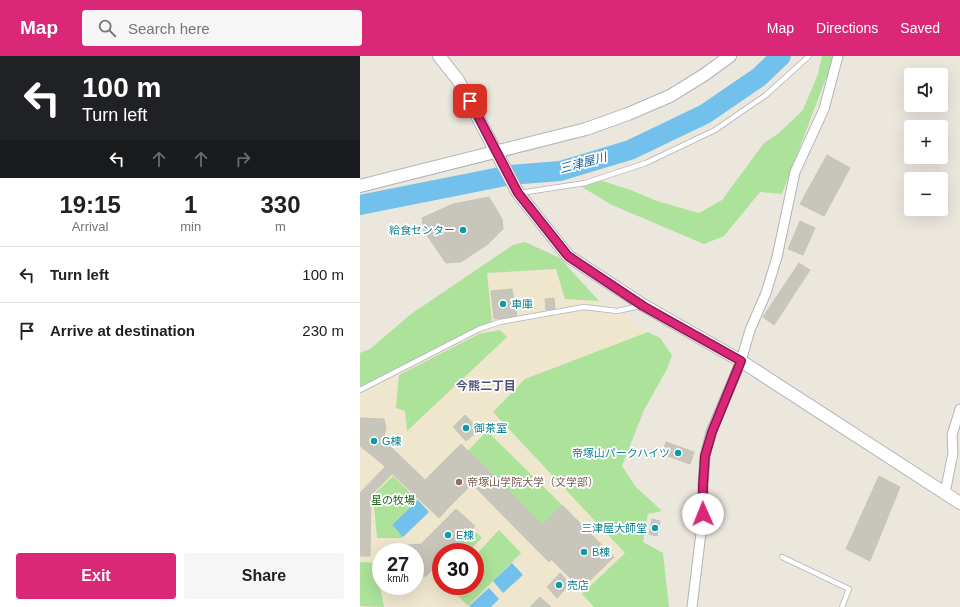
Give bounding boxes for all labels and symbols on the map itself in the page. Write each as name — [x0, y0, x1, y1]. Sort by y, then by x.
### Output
pin — [453, 84, 487, 118]
water label: 三津屋川 — [558, 150, 610, 176]
place label: 給食センター — [389, 224, 455, 236]
marker: 給食センター — [458, 225, 468, 235]
place label: 車庫 — [511, 298, 533, 310]
marker: 車庫 — [498, 299, 508, 309]
district label: 今熊二丁目 — [456, 379, 516, 393]
place label: 御茶室 — [473, 422, 507, 434]
marker: 御茶室 — [461, 423, 471, 433]
place label: G棟 — [382, 435, 402, 447]
marker: G棟 — [369, 436, 379, 446]
place label: 帝塚山パークハイツ — [572, 447, 670, 459]
marker: 帝塚山パークハイツ — [673, 448, 683, 458]
place label: 帝塚山学院大学（文学部） — [467, 476, 599, 488]
marker: 帝塚山学院大学（文学部） — [454, 477, 464, 487]
position arrow — [682, 493, 724, 535]
park label: 星の牧場 — [371, 494, 415, 506]
place label: 三津屋大師堂 — [581, 522, 647, 534]
marker: 三津屋大師堂 — [650, 523, 660, 533]
place label: E棟 — [456, 529, 474, 541]
marker: E棟 — [443, 530, 453, 540]
speed limit sign: 30 — [432, 543, 484, 595]
place label: B棟 — [592, 546, 610, 558]
marker: B棟 — [579, 547, 589, 557]
place label: 売店 — [567, 579, 589, 591]
marker: 売店 — [554, 580, 564, 590]

